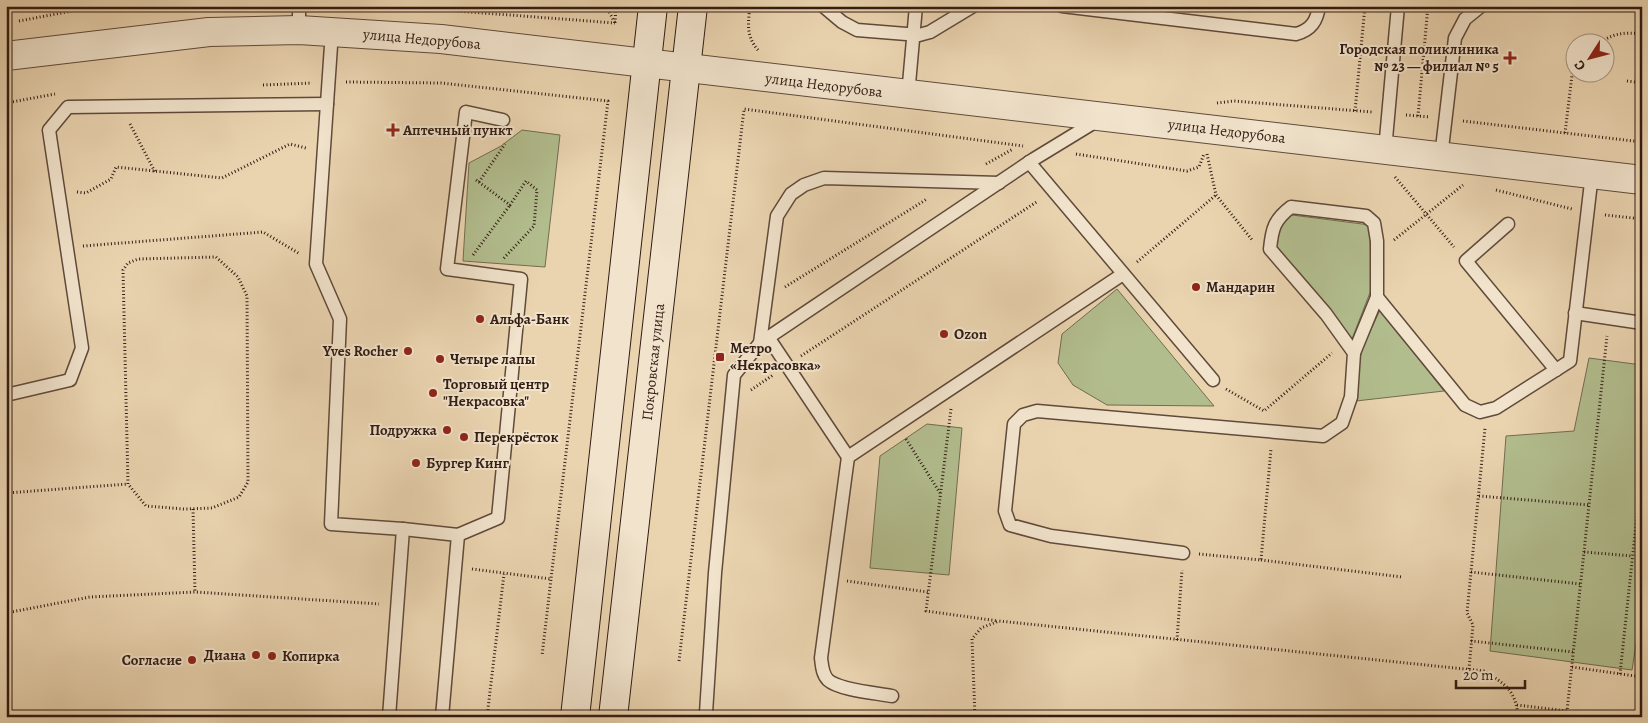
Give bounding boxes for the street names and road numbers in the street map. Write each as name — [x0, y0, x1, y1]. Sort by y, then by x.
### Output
street label: улица Недорубова — [361, 24, 482, 54]
street label: улица Недорубова — [763, 68, 884, 102]
street label: улица Недорубова — [1166, 114, 1287, 148]
street label: Покровская улица — [637, 302, 669, 422]

